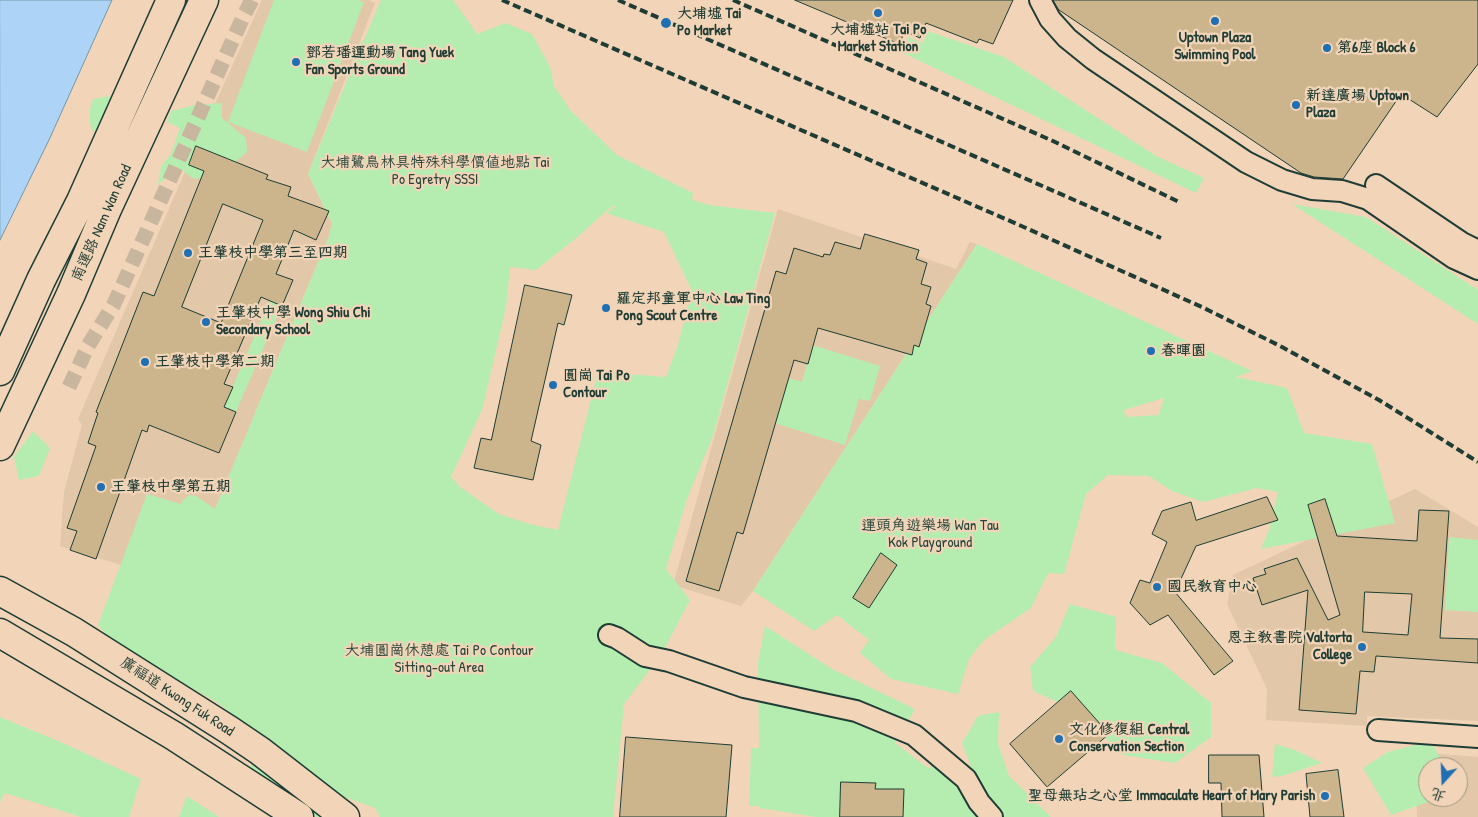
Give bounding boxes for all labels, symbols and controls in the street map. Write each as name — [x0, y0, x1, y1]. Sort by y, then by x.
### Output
place label: 大埔墟 Tai Po Market — [677, 5, 742, 40]
marker: 大埔墟站 Tai Po Market Station — [872, 7, 884, 19]
marker: Uptown Plaza Swimming Pool — [1209, 15, 1221, 27]
marker: 大埔墟 Tai Po Market — [659, 16, 673, 30]
place label: 大埔墟站 Tai Po Market Station — [830, 21, 926, 56]
place label: Uptown Plaza Swimming Pool — [1174, 29, 1256, 64]
place label: 第6座 Block 6 — [1337, 39, 1416, 57]
marker: 第6座 Block 6 — [1321, 42, 1333, 54]
place label: 鄧若璠運動場 Tang Yuek Fan Sports Ground — [306, 44, 454, 79]
marker: 鄧若璠運動場 Tang Yuek Fan Sports Ground — [290, 56, 302, 68]
place label: 新達廣場 Uptown Plaza — [1306, 87, 1409, 122]
marker: 新達廣場 Uptown Plaza — [1290, 99, 1302, 111]
park label: 大埔鷺鳥林具特殊科學價值地點 Tai Po Egretry SSSI — [320, 154, 550, 189]
street label: 南運路 Nam Wan Road — [68, 162, 136, 284]
place label: 王肇枝中學第三至四期 — [198, 244, 348, 262]
marker: 王肇枝中學第三至四期 — [182, 247, 194, 259]
place label: 羅定邦童軍中心 Law Ting Pong Scout Centre — [616, 290, 770, 325]
marker: 羅定邦童軍中心 Law Ting Pong Scout Centre — [600, 302, 612, 314]
place label: 王肇枝中學 Wong Shiu Chi Secondary School — [216, 304, 371, 339]
marker: 王肇枝中學 Wong Shiu Chi Secondary School — [200, 316, 212, 328]
place label: 春暉園 — [1161, 342, 1206, 360]
marker: 春暉園 — [1145, 345, 1157, 357]
place label: 王肇枝中學第二期 — [155, 353, 275, 371]
marker: 王肇枝中學第二期 — [139, 356, 151, 368]
place label: 圓崗 Tai Po Contour — [563, 367, 629, 402]
marker: 圓崗 Tai Po Contour — [547, 379, 559, 391]
place label: 王肇枝中學第五期 — [111, 478, 231, 496]
marker: 王肇枝中學第五期 — [95, 481, 107, 493]
park label: 運頭角遊樂場 Wan Tau Kok Playground — [861, 517, 999, 552]
place label: 國民教育中心 — [1167, 578, 1257, 596]
marker: 國民教育中心 — [1151, 581, 1163, 593]
place label: 恩主教書院 Valtorta College — [1227, 629, 1352, 664]
marker: 恩主教書院 Valtorta College — [1356, 641, 1368, 653]
park label: 大埔圓崗休憩處 Tai Po Contour Sitting-out Area — [345, 642, 533, 677]
street label: 廣福道 Kwong Fuk Road — [117, 653, 237, 741]
place label: 文化修復組 Central Conservation Section — [1069, 721, 1189, 756]
marker: 文化修復組 Central Conservation Section — [1053, 733, 1065, 745]
north arrow — [1418, 757, 1468, 807]
text: 北 — [1428, 784, 1448, 807]
place label: 聖母無玷之心堂 Immaculate Heart of Mary Parish — [1028, 787, 1315, 805]
marker: 聖母無玷之心堂 Immaculate Heart of Mary Parish — [1319, 790, 1331, 802]

